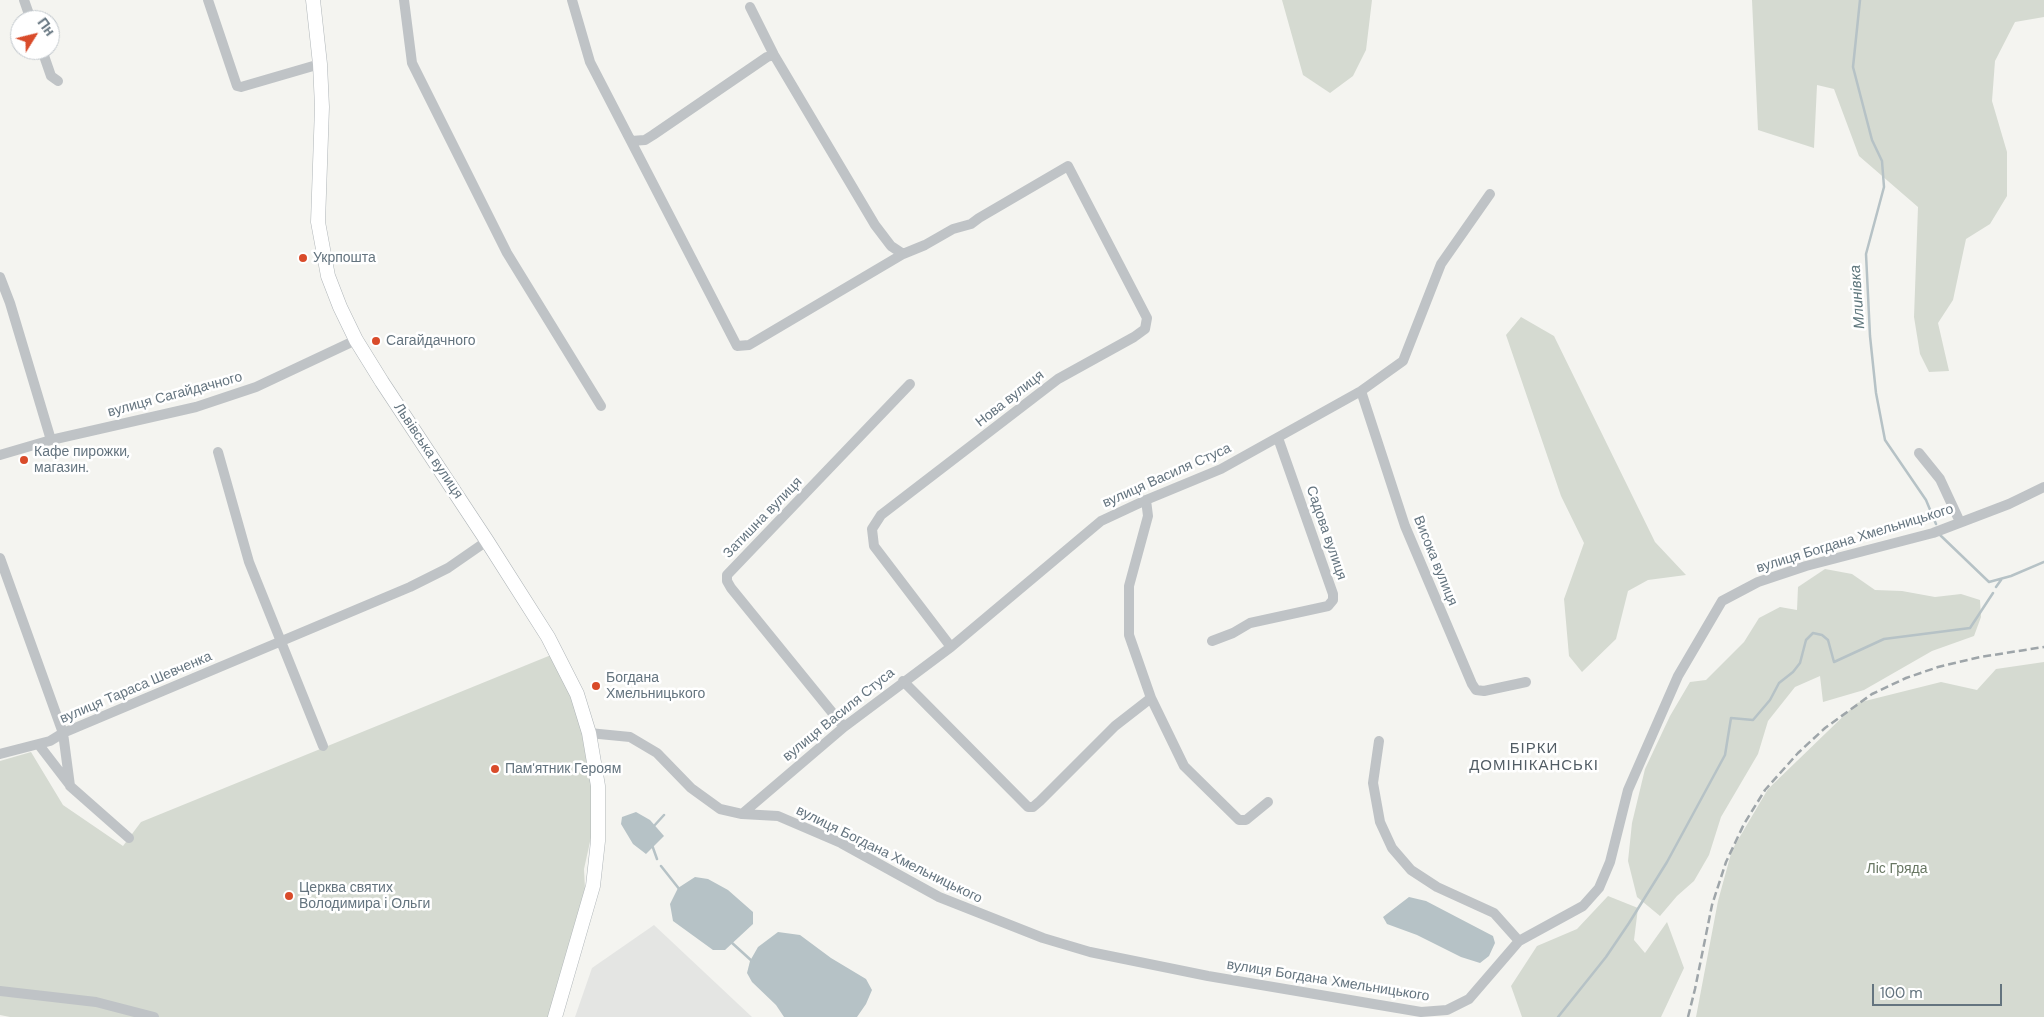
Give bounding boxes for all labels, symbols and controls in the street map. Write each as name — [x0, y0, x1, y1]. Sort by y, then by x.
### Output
north arrow — [10, 10, 60, 60]
text: Пн — [34, 14, 59, 40]
place label: Укрпошта — [313, 250, 376, 266]
marker: Укрпошта — [297, 252, 309, 264]
water label: Млинівка — [1847, 264, 1869, 330]
place label: Сагайдачного — [386, 333, 476, 349]
marker: Сагайдачного — [370, 335, 382, 347]
street label: Нова вулиця — [972, 367, 1048, 431]
street label: вулиця Сагайдачного — [106, 369, 244, 421]
street label: Львівська вулиця — [390, 400, 466, 502]
street label: вулиця Василя Стуса — [1100, 440, 1234, 512]
place label: Кафе пирожки, магазин. — [34, 444, 130, 477]
marker: Кафе пирожки, магазин. — [18, 454, 30, 466]
street label: Затишна вулиця — [720, 474, 806, 562]
street label: Садова вулиця — [1302, 484, 1350, 582]
street label: вулиця Богдана Хмельницького — [1755, 501, 1955, 577]
street label: Висока вулиця — [1409, 514, 1461, 608]
street label: вулиця Тараса Шевченка — [58, 648, 214, 728]
street label: вулиця Василя Стуса — [780, 665, 898, 765]
place label: Богдана Хмельницького — [606, 670, 705, 702]
marker: Богдана Хмельницького — [590, 680, 602, 692]
district label: БІРКИ ДОМІНІКАНСЬКІ — [1468, 740, 1600, 775]
place label: Пам'ятник Героям — [505, 761, 621, 777]
marker: Пам'ятник Героям — [489, 763, 501, 775]
street label: вулиця Богдана Хмельницького — [793, 803, 985, 907]
park label: Ліс Гряда — [1867, 861, 1927, 877]
place label: Церква святих Володимира і Ольги — [299, 880, 430, 912]
marker: Церква святих Володимира і Ольги — [283, 890, 295, 902]
street label: вулиця Богдана Хмельницького — [1225, 957, 1431, 1005]
scale bar — [1874, 974, 2004, 1006]
text: 100 m — [1880, 983, 1923, 1003]

